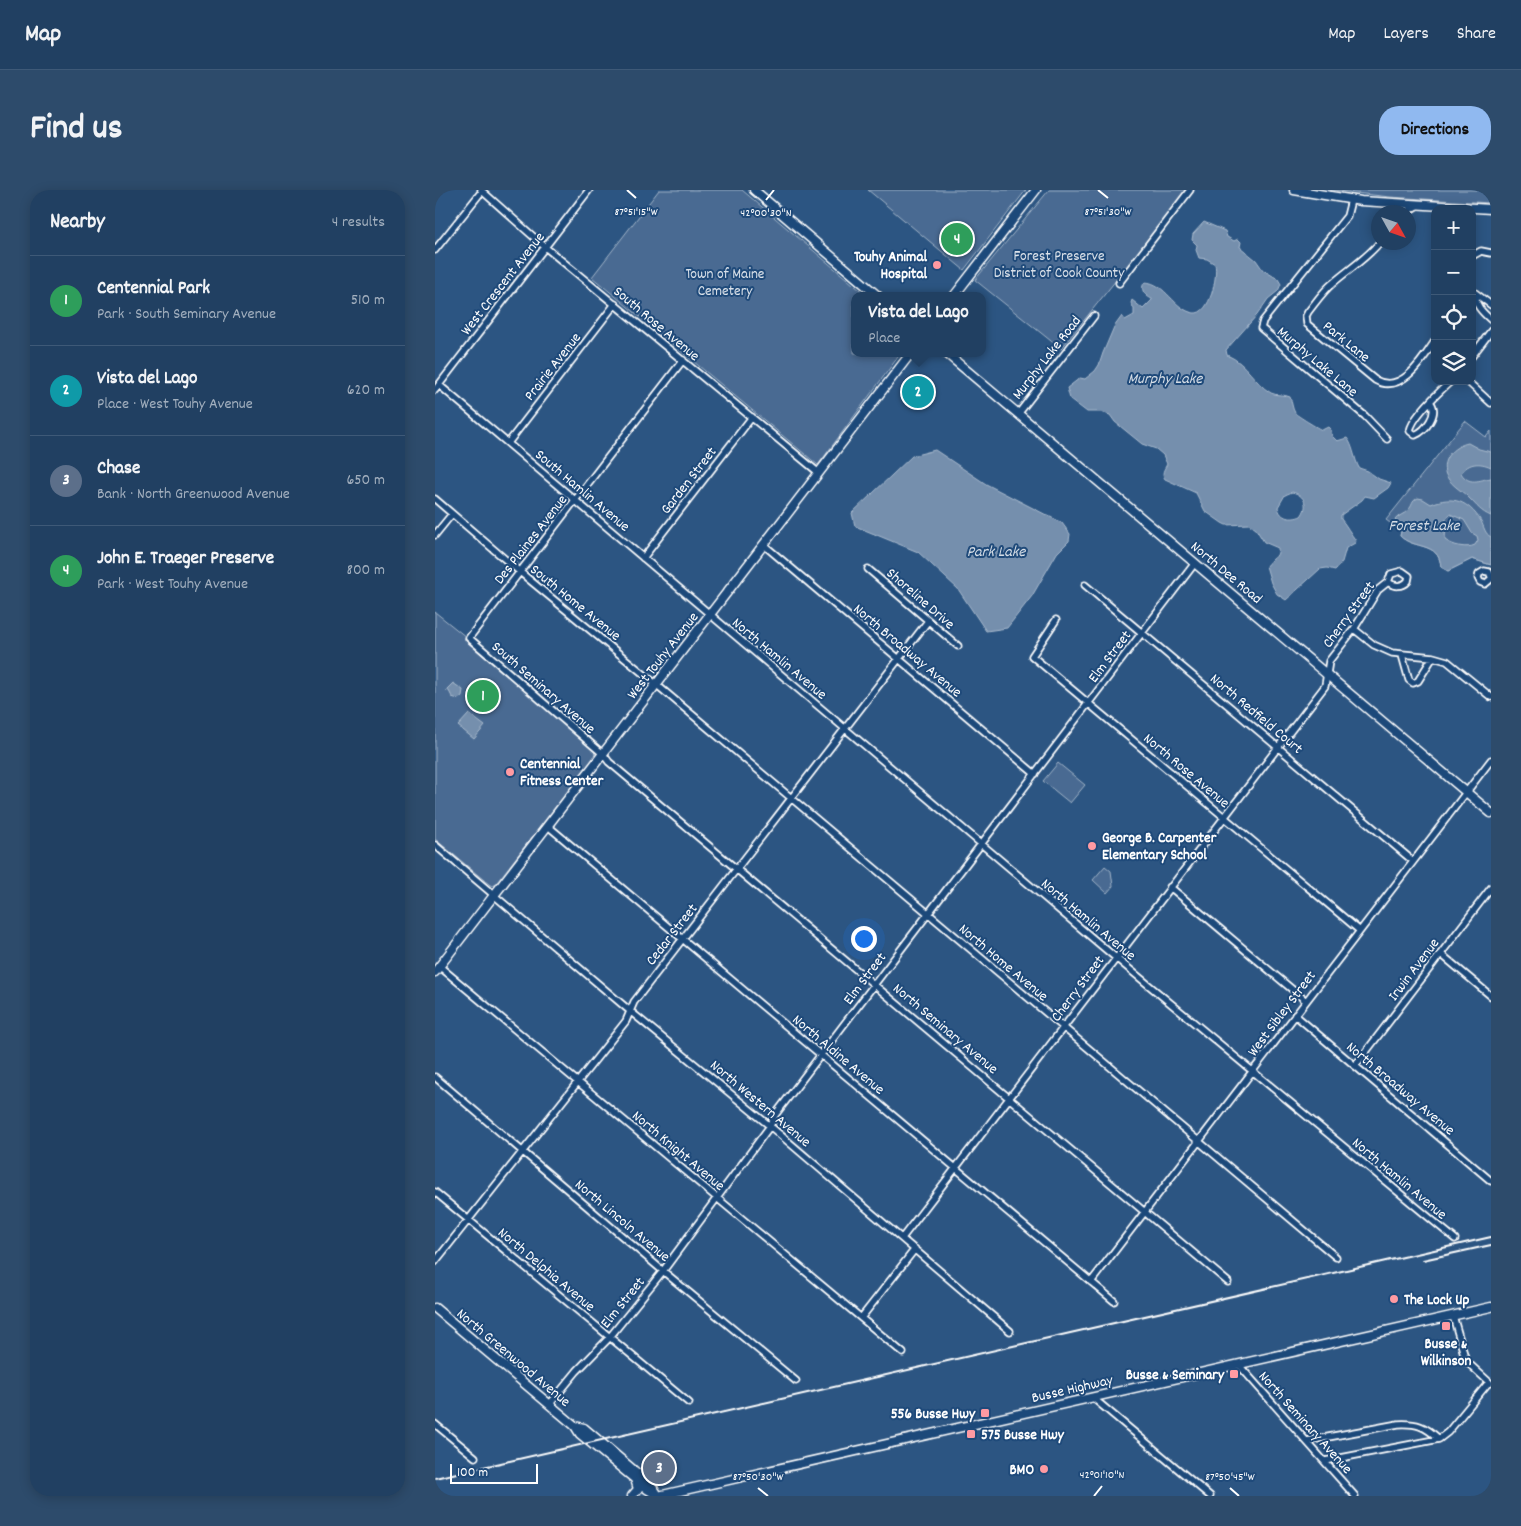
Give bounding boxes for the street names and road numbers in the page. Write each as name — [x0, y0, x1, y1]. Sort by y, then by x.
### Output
street label: West Crescent Avenue — [456, 228, 551, 341]
street label: South Rose Avenue — [608, 282, 704, 368]
street label: Murphy Lake Road — [1008, 311, 1087, 405]
street label: Park Lane — [1317, 316, 1375, 369]
street label: Murphy Lake Lane — [1271, 322, 1362, 403]
street label: Prairie Avenue — [520, 328, 588, 406]
street label: Garden Street — [656, 442, 723, 520]
street label: South Hamlin Avenue — [529, 445, 634, 538]
street label: Des Plaines Avenue — [489, 490, 574, 590]
street label: North Dee Road — [1185, 537, 1266, 610]
street label: South Home Avenue — [525, 560, 625, 647]
street label: Shoreline Drive — [881, 563, 959, 636]
street label: Cherry Street — [1318, 577, 1382, 653]
street label: North Broadway Avenue — [847, 599, 966, 704]
street label: West Touhy Avenue — [622, 608, 705, 705]
street label: North Hamlin Avenue — [726, 613, 831, 706]
street label: Elm Street — [1084, 626, 1138, 688]
street label: South Seminary Avenue — [486, 637, 600, 740]
street label: North Redfield Court — [1204, 669, 1307, 760]
street label: North Rose Avenue — [1138, 729, 1234, 815]
street label: North Hamlin Avenue — [1035, 874, 1140, 967]
street label: Cedar Street — [641, 899, 704, 971]
street label: North Home Avenue — [953, 919, 1053, 1008]
street label: Irwin Avenue — [1384, 934, 1446, 1006]
street label: Elm Street — [839, 948, 893, 1010]
street label: Cherry Street — [1046, 951, 1111, 1027]
street label: West Sibley Street — [1243, 966, 1322, 1062]
street label: North Seminary Avenue — [887, 979, 1003, 1081]
street label: North Aldine Avenue — [787, 1010, 889, 1101]
street label: North Broadway Avenue — [1340, 1037, 1459, 1142]
street label: North Western Avenue — [704, 1056, 815, 1154]
street label: North Knight Avenue — [626, 1106, 729, 1197]
street label: North Hamlin Avenue — [1346, 1133, 1451, 1226]
street label: North Lincoln Avenue — [569, 1175, 675, 1268]
street label: North Delphia Avenue — [492, 1223, 600, 1318]
street label: Elm Street — [596, 1272, 651, 1334]
street label: North Greenwood Avenue — [451, 1304, 575, 1413]
street label: North Seminary Avenue — [1252, 1367, 1357, 1480]
street label: Busse Highway — [1030, 1370, 1116, 1410]

